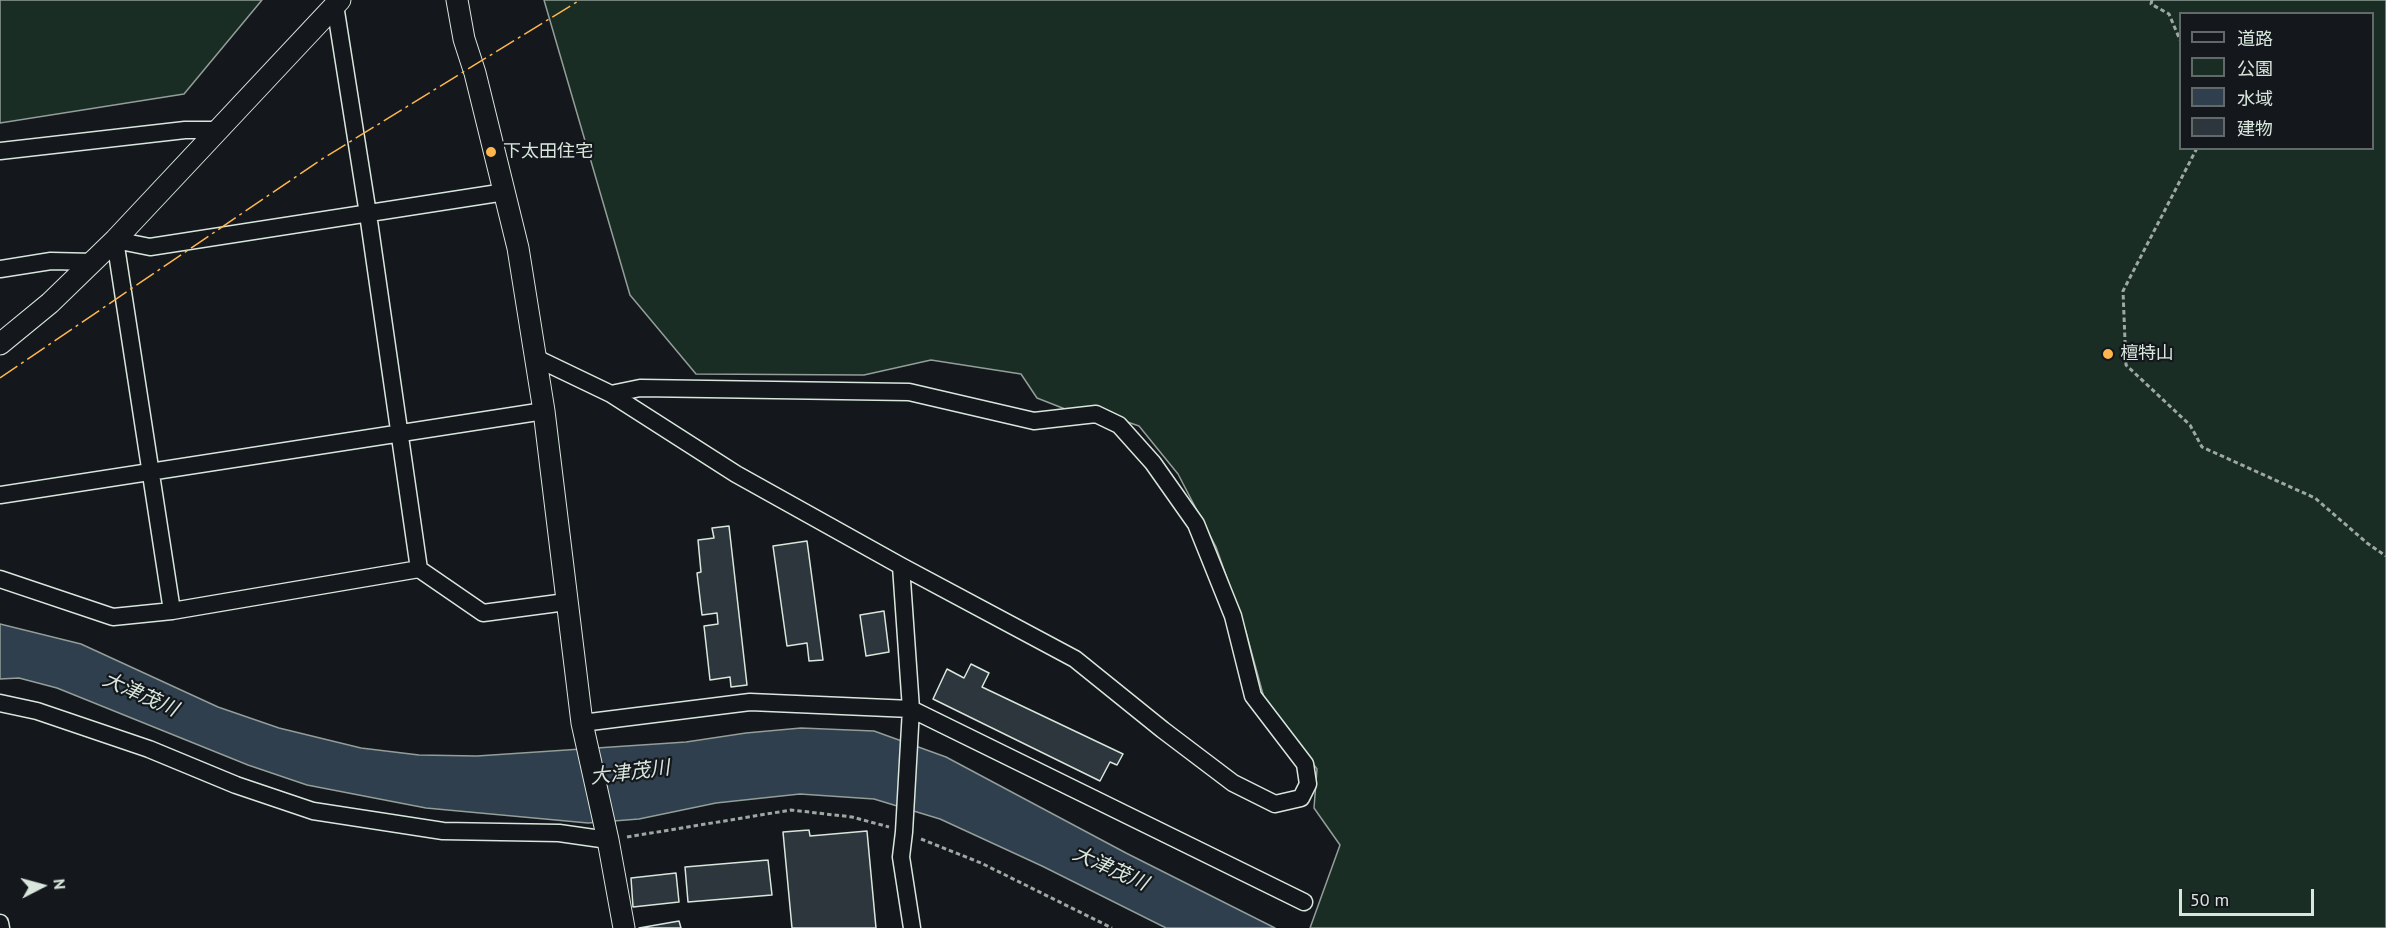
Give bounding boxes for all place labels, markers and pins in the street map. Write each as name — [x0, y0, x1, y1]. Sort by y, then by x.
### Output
place label: 下太田住宅 — [503, 141, 593, 163]
marker: 下太田住宅 — [484, 145, 498, 159]
place label: 檀特山 — [2120, 343, 2174, 365]
marker: 檀特山 — [2101, 347, 2115, 361]

